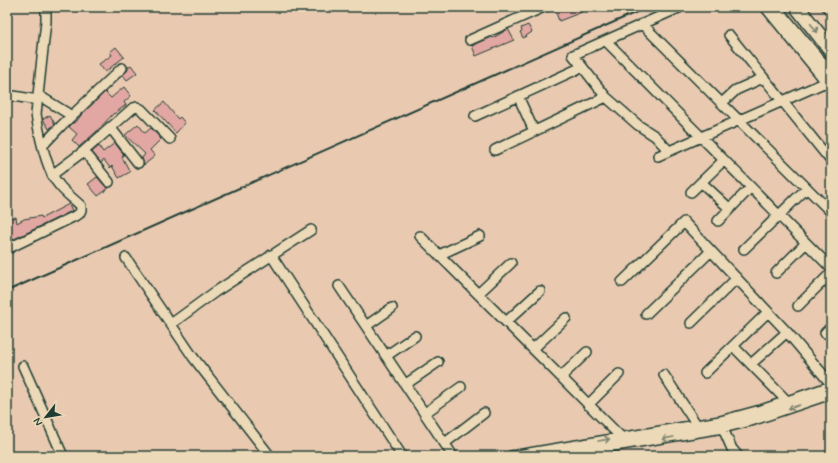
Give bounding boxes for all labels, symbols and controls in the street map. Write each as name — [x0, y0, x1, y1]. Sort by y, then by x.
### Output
one-way arrow — [810, 23, 818, 34]
north arrow — [26, 397, 66, 437]
one-way arrow — [788, 404, 801, 411]
text: N — [30, 415, 46, 428]
one-way arrow — [662, 434, 675, 442]
one-way arrow — [598, 436, 611, 444]

